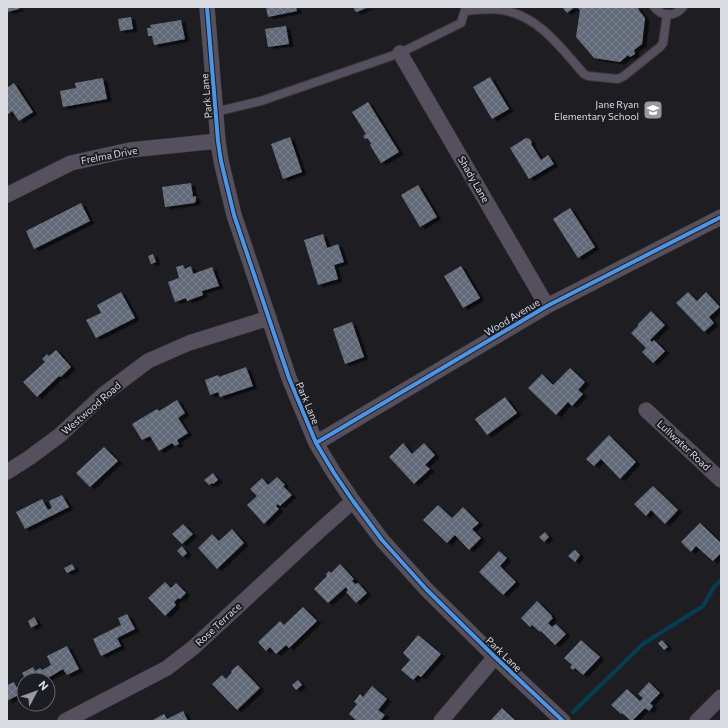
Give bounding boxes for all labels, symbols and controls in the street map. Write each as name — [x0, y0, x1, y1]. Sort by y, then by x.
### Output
street label: Park Lane — [198, 73, 214, 119]
place label: Jane Ryan Elementary School — [554, 98, 639, 122]
school or university icon: Jane Ryan Elementary School — [642, 99, 664, 121]
street label: Frelma Drive — [80, 144, 138, 166]
street label: Shady Lane — [456, 154, 492, 204]
street label: Wood Avenue — [482, 296, 542, 338]
street label: Westwood Road — [59, 379, 123, 437]
street label: Park Lane — [294, 380, 322, 426]
street label: Lullwater Road — [655, 417, 713, 473]
street label: Rose Terrace — [193, 600, 243, 648]
street label: Park Lane — [484, 634, 524, 674]
north arrow — [16, 672, 56, 712]
text: N — [36, 678, 52, 692]

